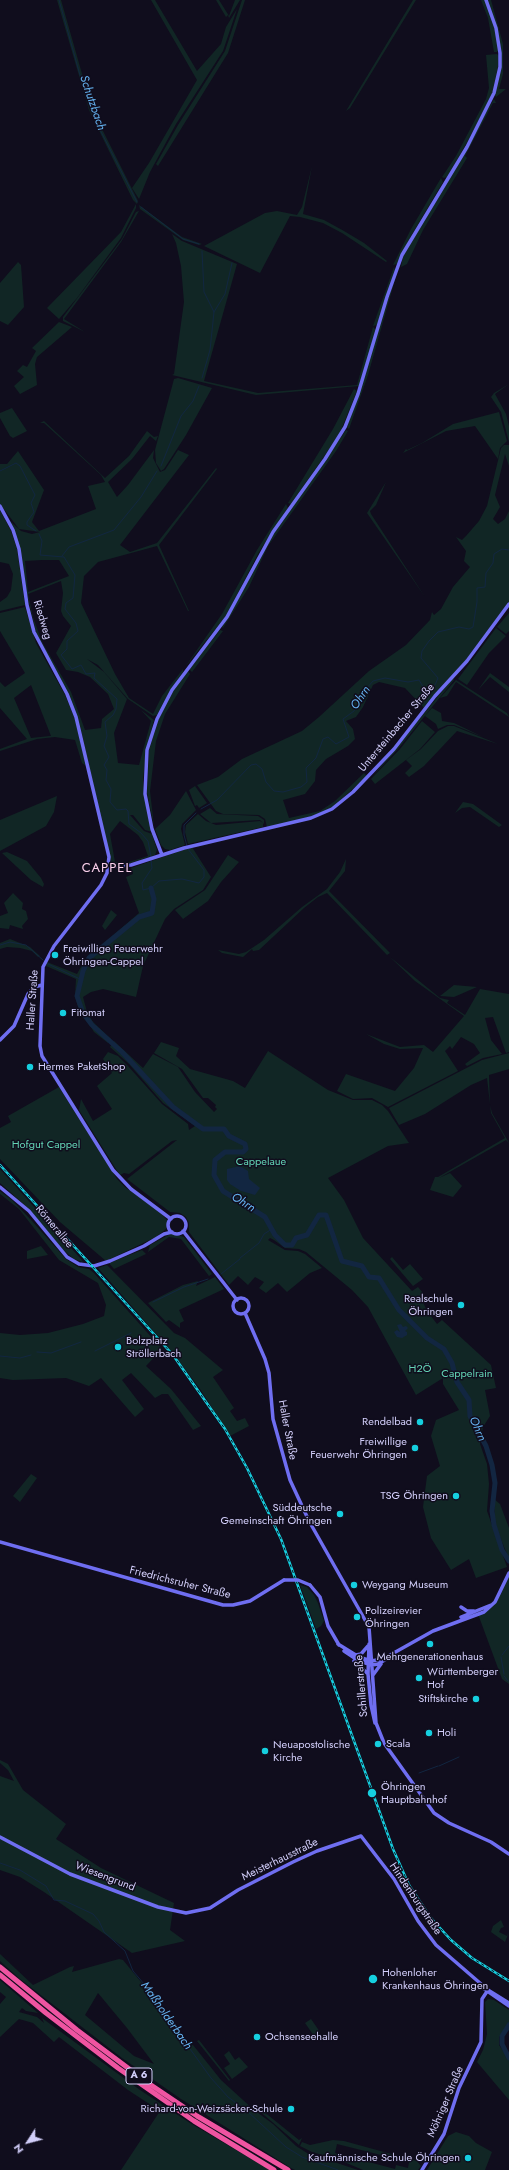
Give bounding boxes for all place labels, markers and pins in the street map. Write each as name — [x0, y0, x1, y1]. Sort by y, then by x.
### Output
place label: Freiwillige Feuerwehr Öhringen-Cappel — [63, 942, 163, 968]
marker: Freiwillige Feuerwehr Öhringen-Cappel — [50, 950, 60, 960]
place label: Fitomat — [71, 1006, 105, 1020]
marker: Fitomat — [58, 1008, 68, 1018]
place label: Hermes PaketShop — [38, 1060, 125, 1074]
marker: Hermes PaketShop — [25, 1062, 35, 1072]
place label: Realschule Öhringen — [404, 1292, 453, 1318]
marker: Realschule Öhringen — [456, 1300, 466, 1310]
place label: Bolzplatz Ströllerbach — [126, 1334, 181, 1360]
marker: Bolzplatz Ströllerbach — [113, 1342, 123, 1352]
place label: Rendelbad — [362, 1415, 412, 1429]
marker: Rendelbad — [415, 1417, 425, 1427]
place label: Freiwillige Feuerwehr Öhringen — [310, 1435, 407, 1461]
marker: Freiwillige Feuerwehr Öhringen — [410, 1443, 420, 1453]
place label: TSG Öhringen — [380, 1489, 448, 1503]
marker: TSG Öhringen — [451, 1491, 461, 1501]
place label: Süddeutsche Gemeinschaft Öhringen — [221, 1501, 332, 1527]
marker: Süddeutsche Gemeinschaft Öhringen — [335, 1509, 345, 1519]
place label: Weygang Museum — [362, 1578, 448, 1592]
marker: Weygang Museum — [349, 1580, 359, 1590]
place label: Polizeirevier Öhringen — [365, 1604, 422, 1630]
marker: Polizeirevier Öhringen — [352, 1612, 362, 1622]
marker: Mehrgenerationenhaus — [425, 1639, 435, 1649]
place label: Mehrgenerationenhaus — [377, 1650, 483, 1664]
place label: Württemberger Hof — [427, 1665, 498, 1691]
marker: Württemberger Hof — [414, 1673, 424, 1683]
place label: Stiftskirche — [418, 1692, 468, 1706]
marker: Stiftskirche — [471, 1694, 481, 1704]
place label: Holi — [437, 1726, 456, 1740]
marker: Holi — [424, 1728, 434, 1738]
place label: Scala — [386, 1737, 410, 1751]
place label: Neuapostolische Kirche — [273, 1738, 350, 1764]
marker: Scala — [373, 1739, 383, 1749]
marker: Neuapostolische Kirche — [260, 1746, 270, 1756]
place label: Öhringen Hauptbahnhof — [381, 1780, 447, 1806]
marker: Öhringen Hauptbahnhof — [366, 1787, 378, 1799]
place label: Hohenloher Krankenhaus Öhringen — [382, 1966, 488, 1992]
marker: Hohenloher Krankenhaus Öhringen — [367, 1973, 379, 1985]
place label: Ochsenseehalle — [265, 2030, 338, 2044]
marker: Ochsenseehalle — [252, 2032, 262, 2042]
place label: Richard-von-Weizsäcker-Schule — [140, 2102, 283, 2116]
marker: Richard-von-Weizsäcker-Schule — [286, 2104, 296, 2114]
place label: Kaufmännische Schule Öhringen — [308, 2151, 460, 2165]
marker: Kaufmännische Schule Öhringen — [463, 2153, 473, 2163]

